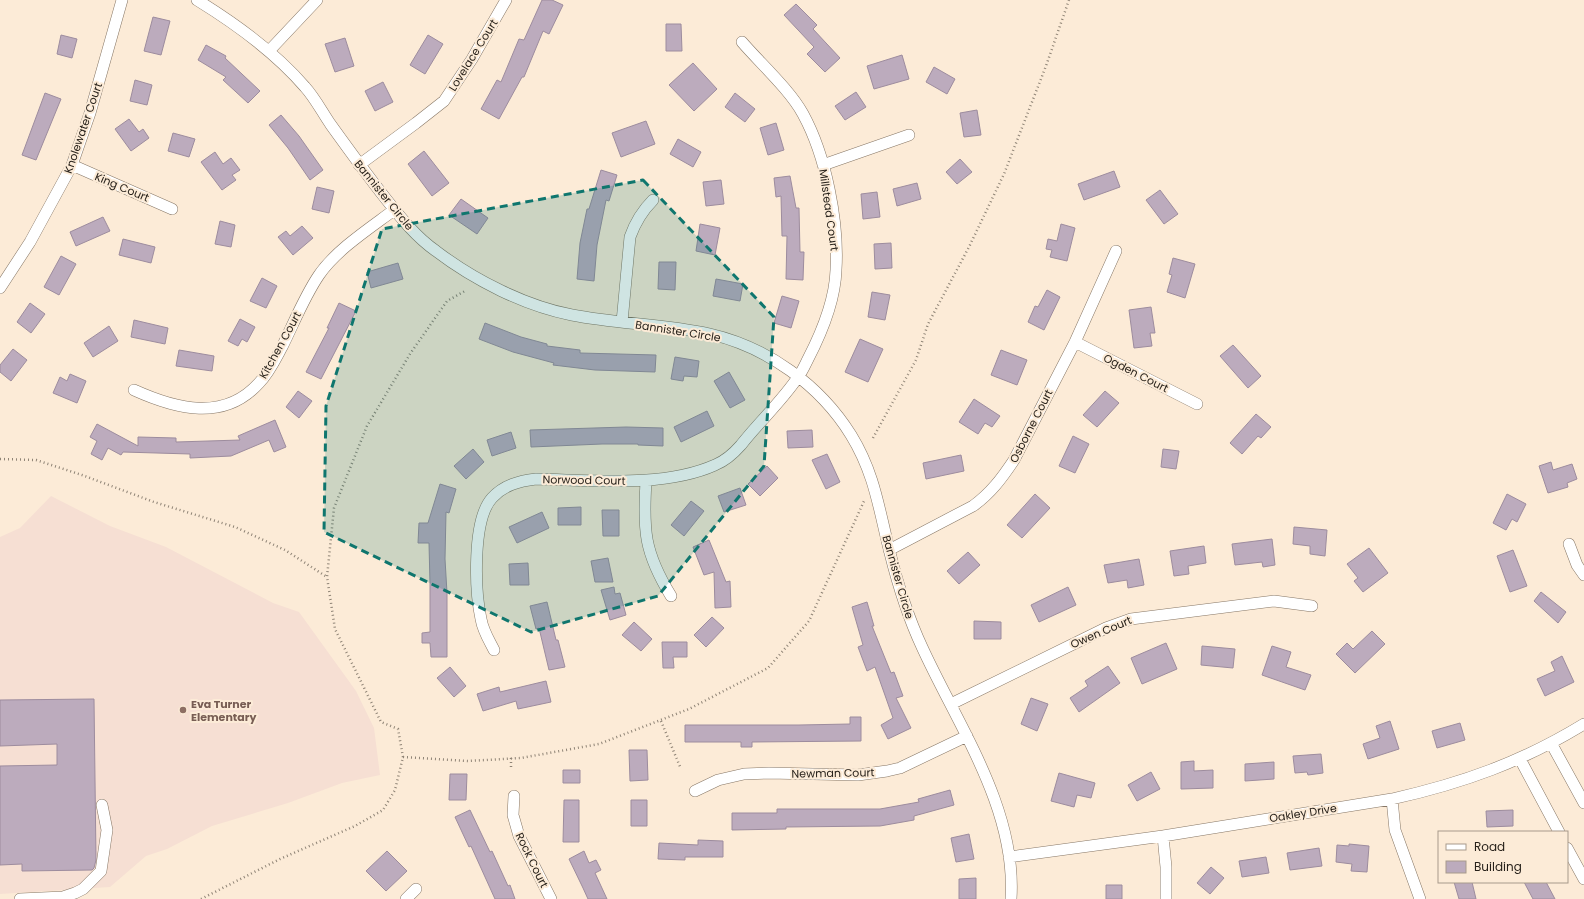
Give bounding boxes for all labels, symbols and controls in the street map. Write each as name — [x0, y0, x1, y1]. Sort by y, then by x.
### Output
street label: Lovelace Court — [444, 16, 502, 94]
street label: Knolewater Court — [60, 80, 106, 176]
street label: Bannister Circle — [351, 157, 417, 234]
street label: King Court — [92, 168, 152, 206]
street label: Millstead Court — [815, 168, 843, 252]
street label: Kitchen Court — [255, 309, 305, 381]
street label: Bannister Circle — [634, 316, 722, 346]
street label: Ogden Court — [1101, 350, 1171, 396]
street label: Osborne Court — [1006, 387, 1056, 465]
street label: Norwood Court — [542, 471, 626, 489]
street label: Bannister Circle — [878, 533, 918, 621]
street label: Owen Court — [1068, 612, 1134, 652]
place label: Eva Turner Elementary — [191, 696, 256, 725]
marker: Eva Turner Elementary — [178, 705, 188, 715]
street label: Newman Court — [791, 764, 875, 782]
street label: Oakley Drive — [1268, 800, 1338, 826]
street label: Rock Court — [512, 830, 552, 890]
legend — [1438, 831, 1568, 883]
text: Road — [1474, 838, 1505, 855]
text: Building — [1474, 858, 1522, 875]

